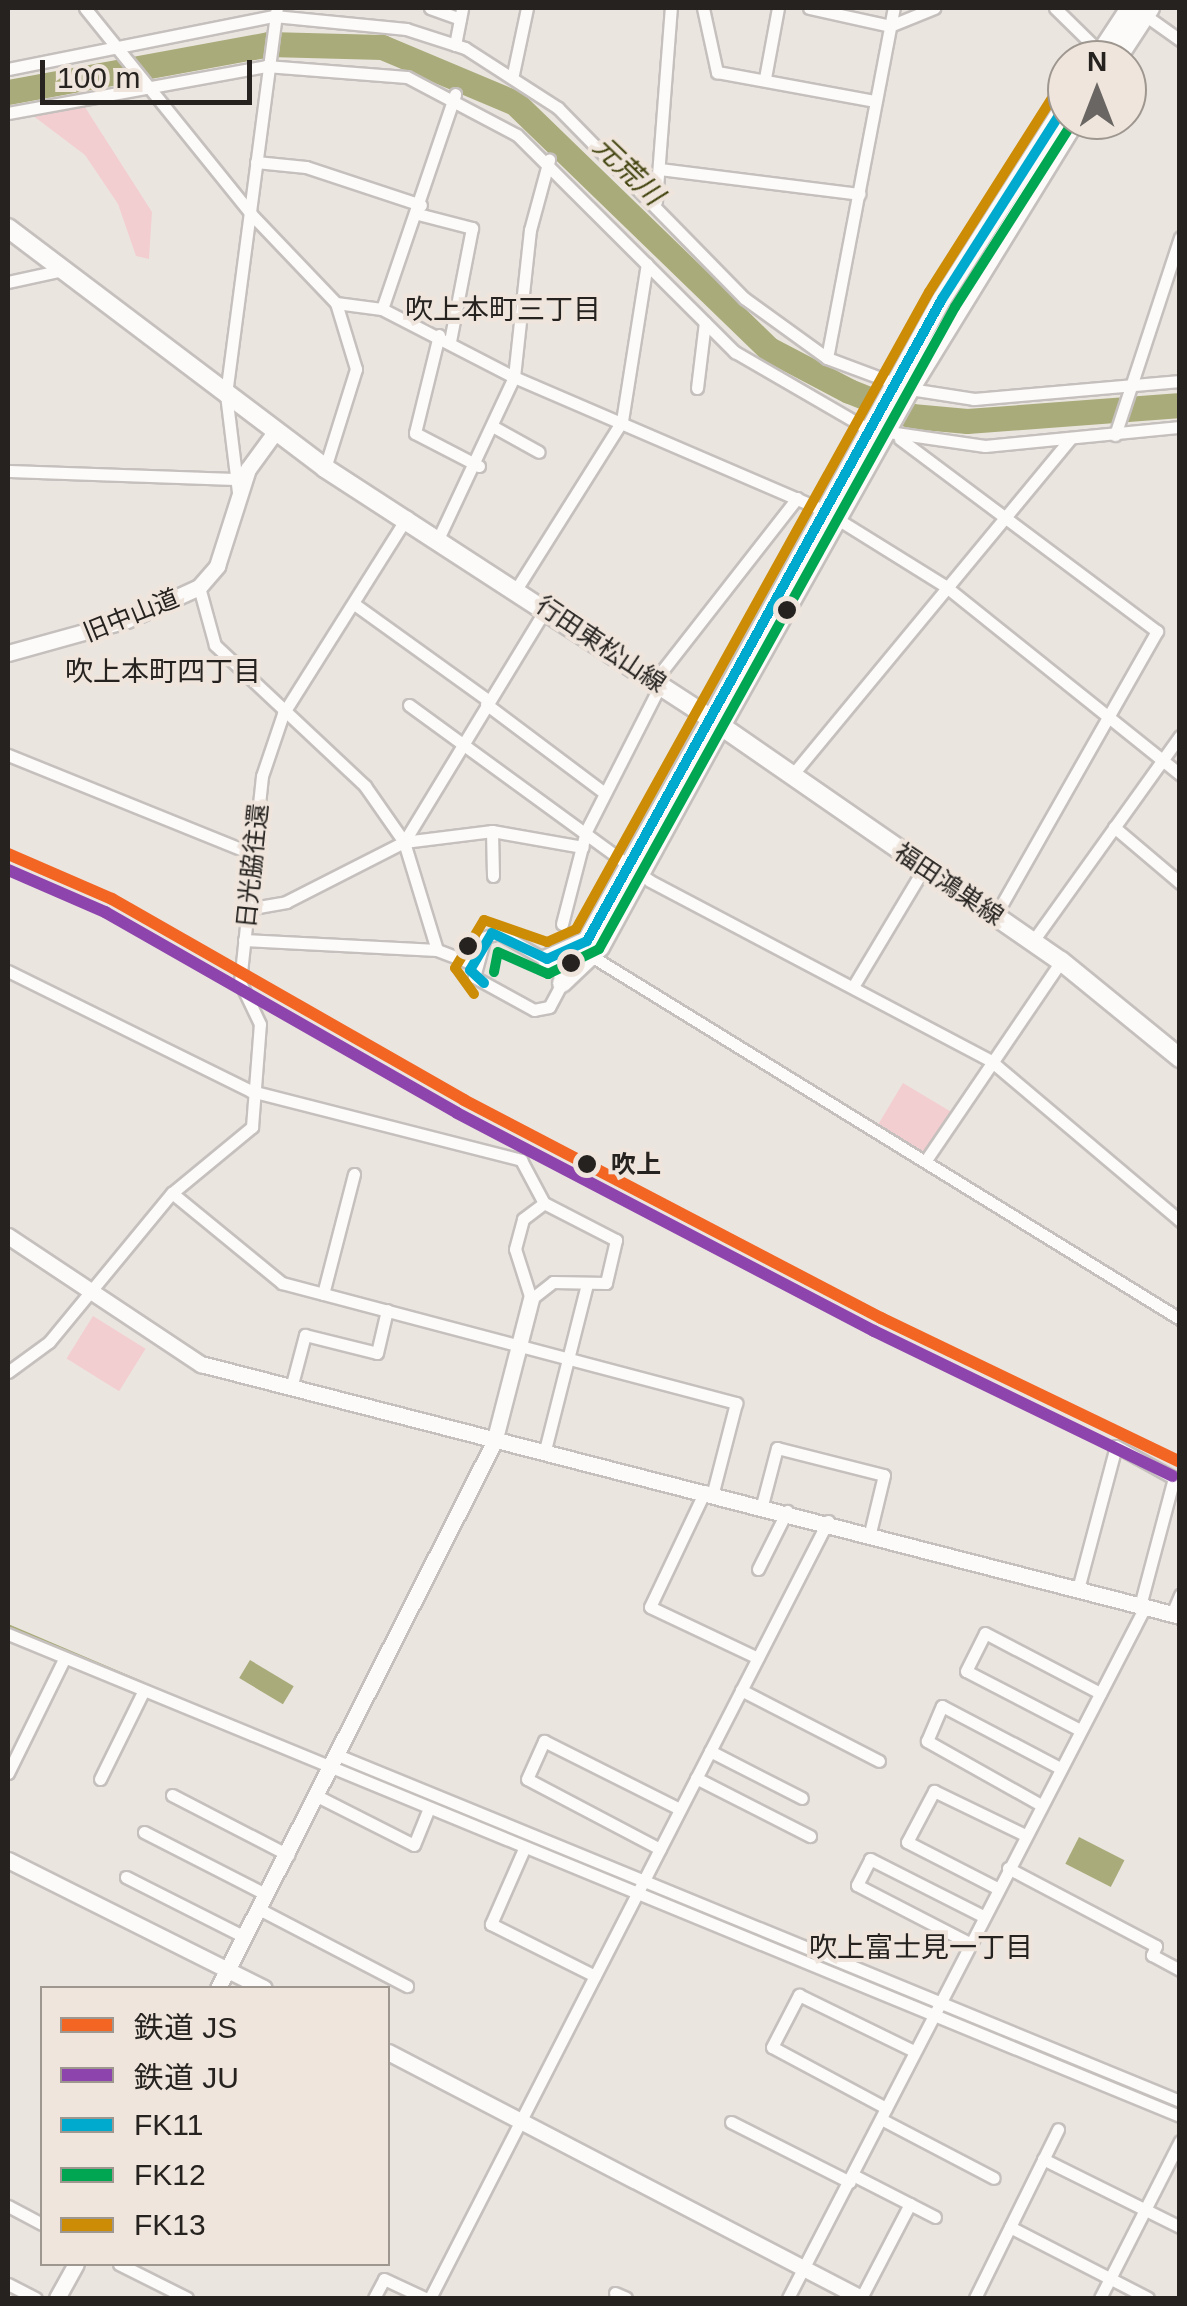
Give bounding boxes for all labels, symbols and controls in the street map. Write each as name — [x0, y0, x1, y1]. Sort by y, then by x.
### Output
scale bar — [45, 40, 258, 102]
north arrow — [1047, 40, 1147, 140]
text: N — [1087, 46, 1107, 77]
text: 100 m — [57, 61, 140, 94]
water label: 元荒川 — [586, 130, 670, 212]
district label: 吹上本町三丁目 — [405, 293, 601, 327]
street label: 旧中山道 — [79, 582, 183, 648]
street label: 行田東松山線 — [530, 590, 672, 698]
unlabelled marker — [777, 600, 797, 620]
district label: 吹上本町四丁目 — [65, 655, 261, 689]
street label: 日光脇往還 — [231, 802, 273, 930]
street label: 福田鴻巣線 — [889, 837, 1009, 931]
unlabelled marker — [458, 936, 478, 956]
unlabelled marker — [561, 953, 581, 973]
marker: 吹上 — [572, 1149, 602, 1179]
place label: 吹上 — [611, 1149, 661, 1179]
district label: 吹上富士見一丁目 — [809, 1931, 1033, 1965]
legend — [40, 1986, 390, 2266]
text: 鉄道 JS — [134, 2011, 237, 2044]
text: 鉄道 JU — [134, 2061, 239, 2094]
text: FK11 — [134, 2108, 203, 2141]
text: FK12 — [134, 2158, 206, 2191]
text: FK13 — [134, 2208, 206, 2241]

